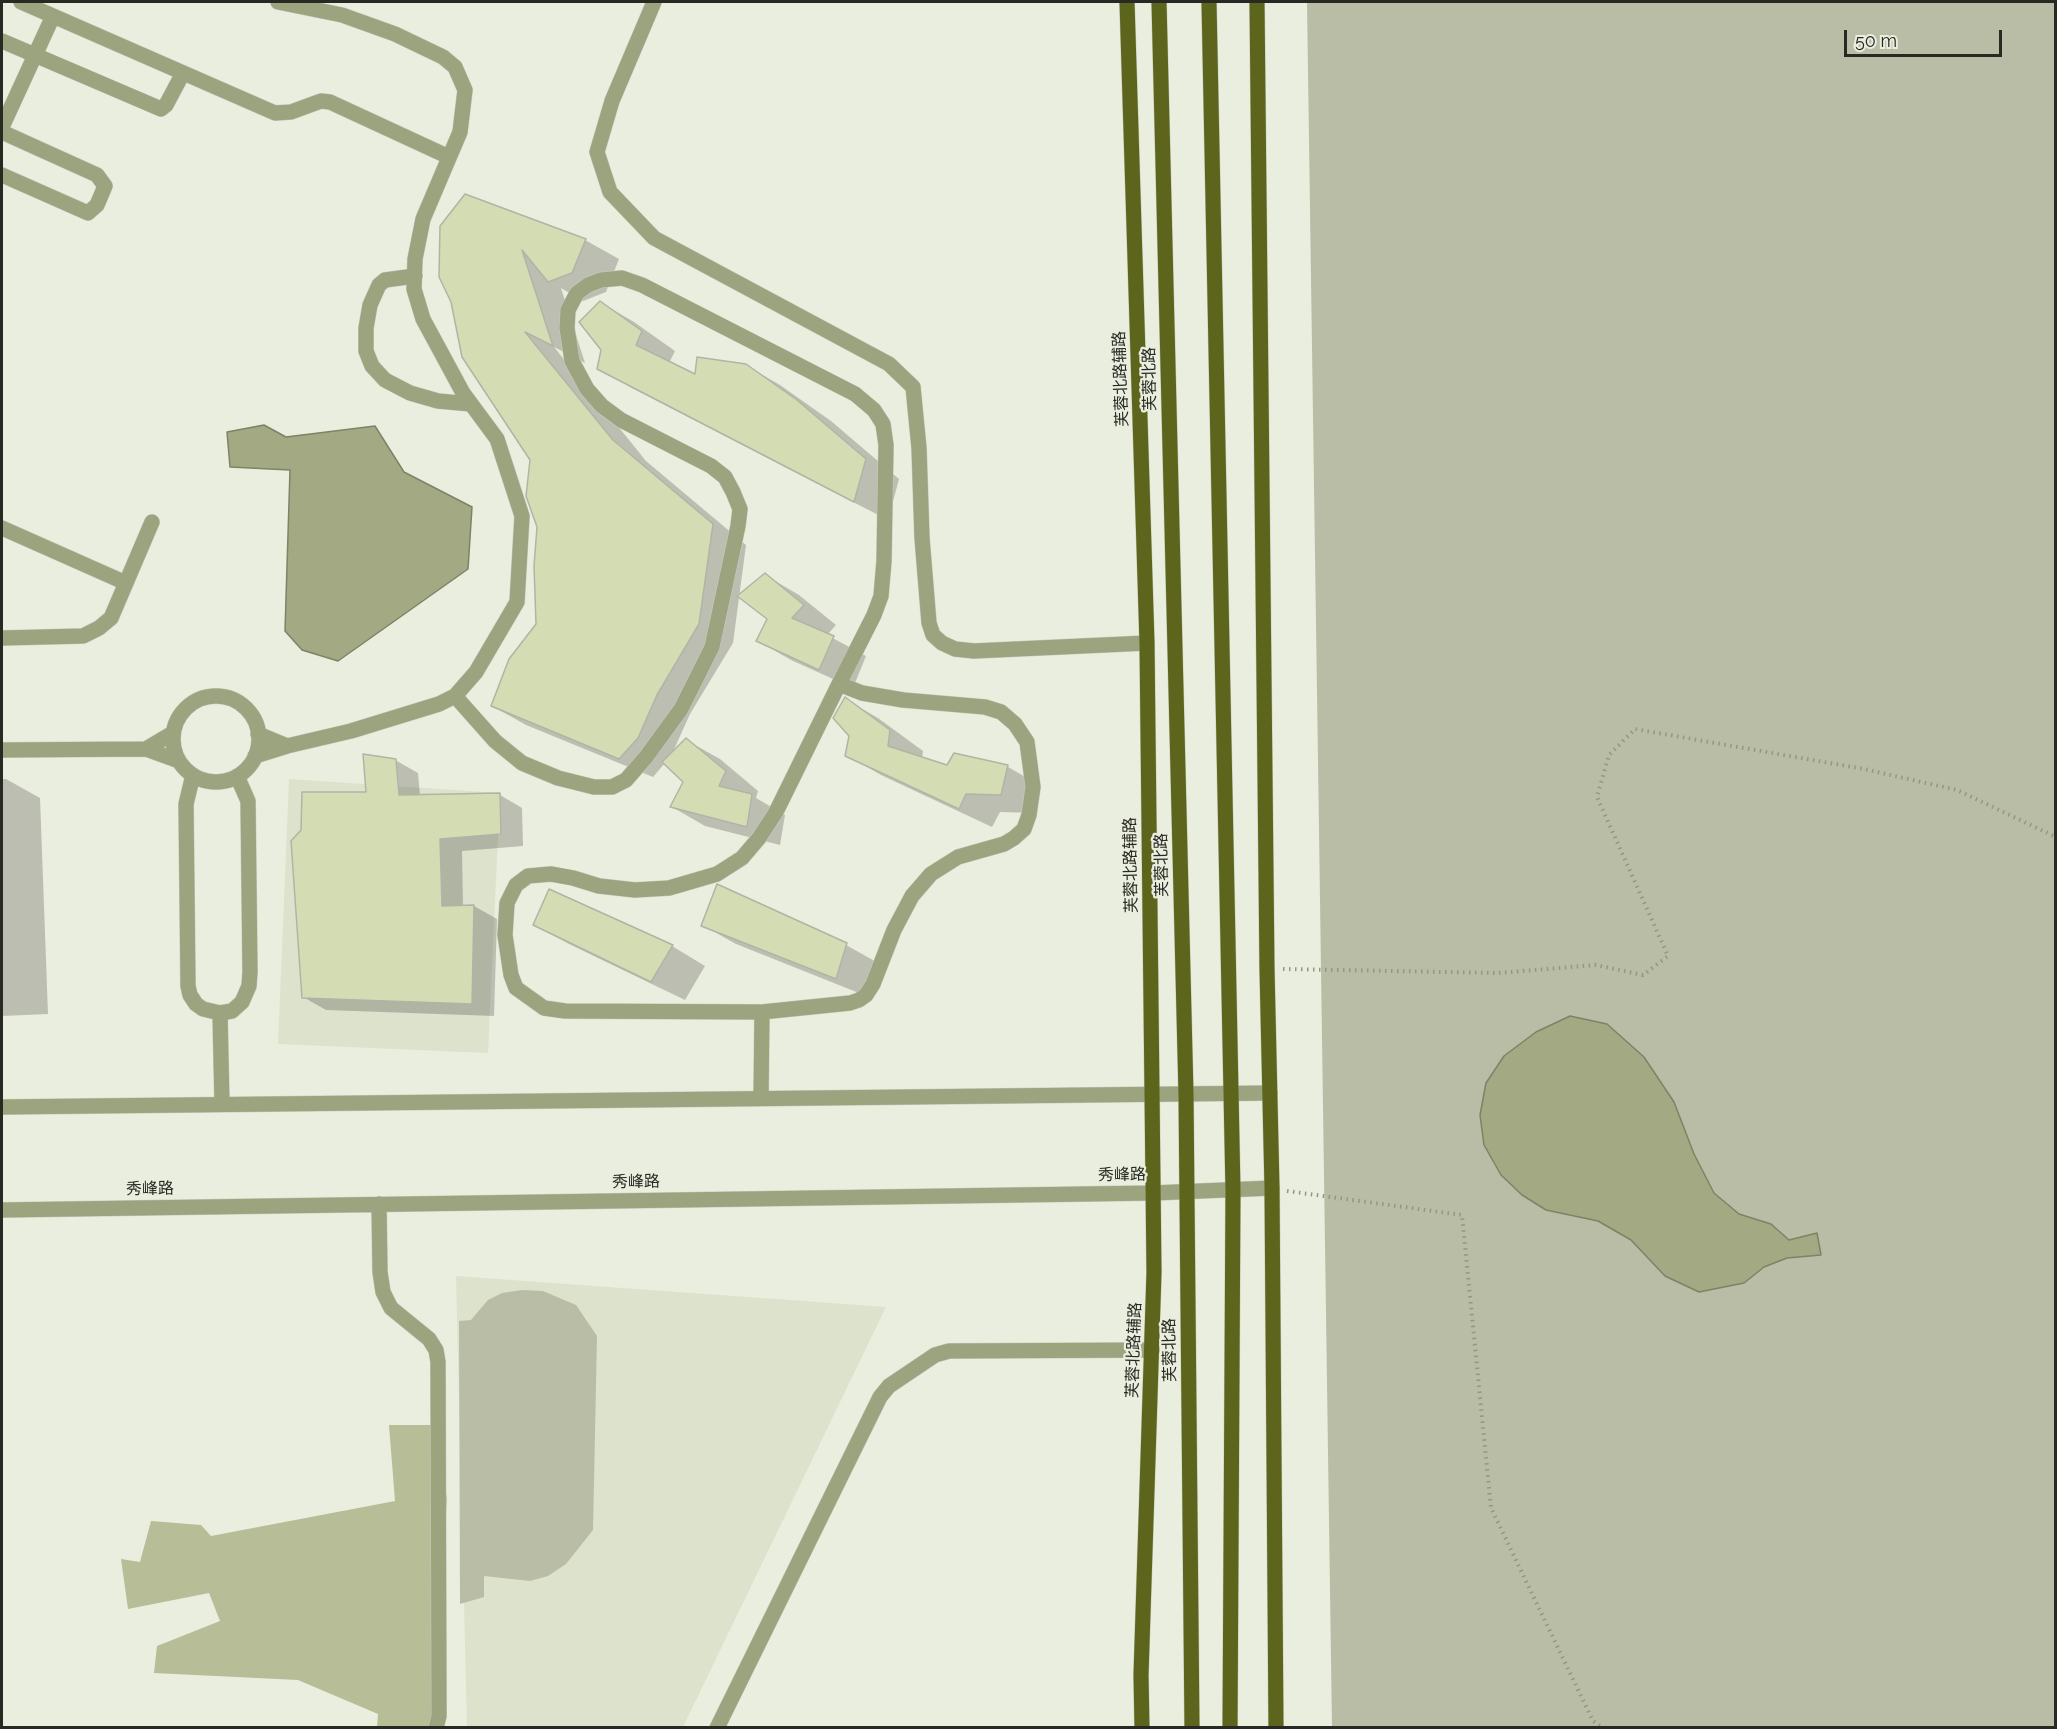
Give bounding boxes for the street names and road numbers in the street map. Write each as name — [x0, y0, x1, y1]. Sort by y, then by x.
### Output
street label: 芙蓉北路辅路 — [1110, 331, 1132, 427]
street label: 芙蓉北路 — [1140, 347, 1160, 411]
street label: 芙蓉北路辅路 — [1121, 817, 1141, 913]
street label: 芙蓉北路 — [1152, 833, 1172, 897]
street label: 秀峰路 — [1098, 1165, 1146, 1185]
street label: 秀峰路 — [612, 1172, 660, 1192]
street label: 秀峰路 — [126, 1179, 174, 1199]
street label: 芙蓉北路辅路 — [1123, 1302, 1145, 1398]
street label: 芙蓉北路 — [1160, 1318, 1180, 1382]

